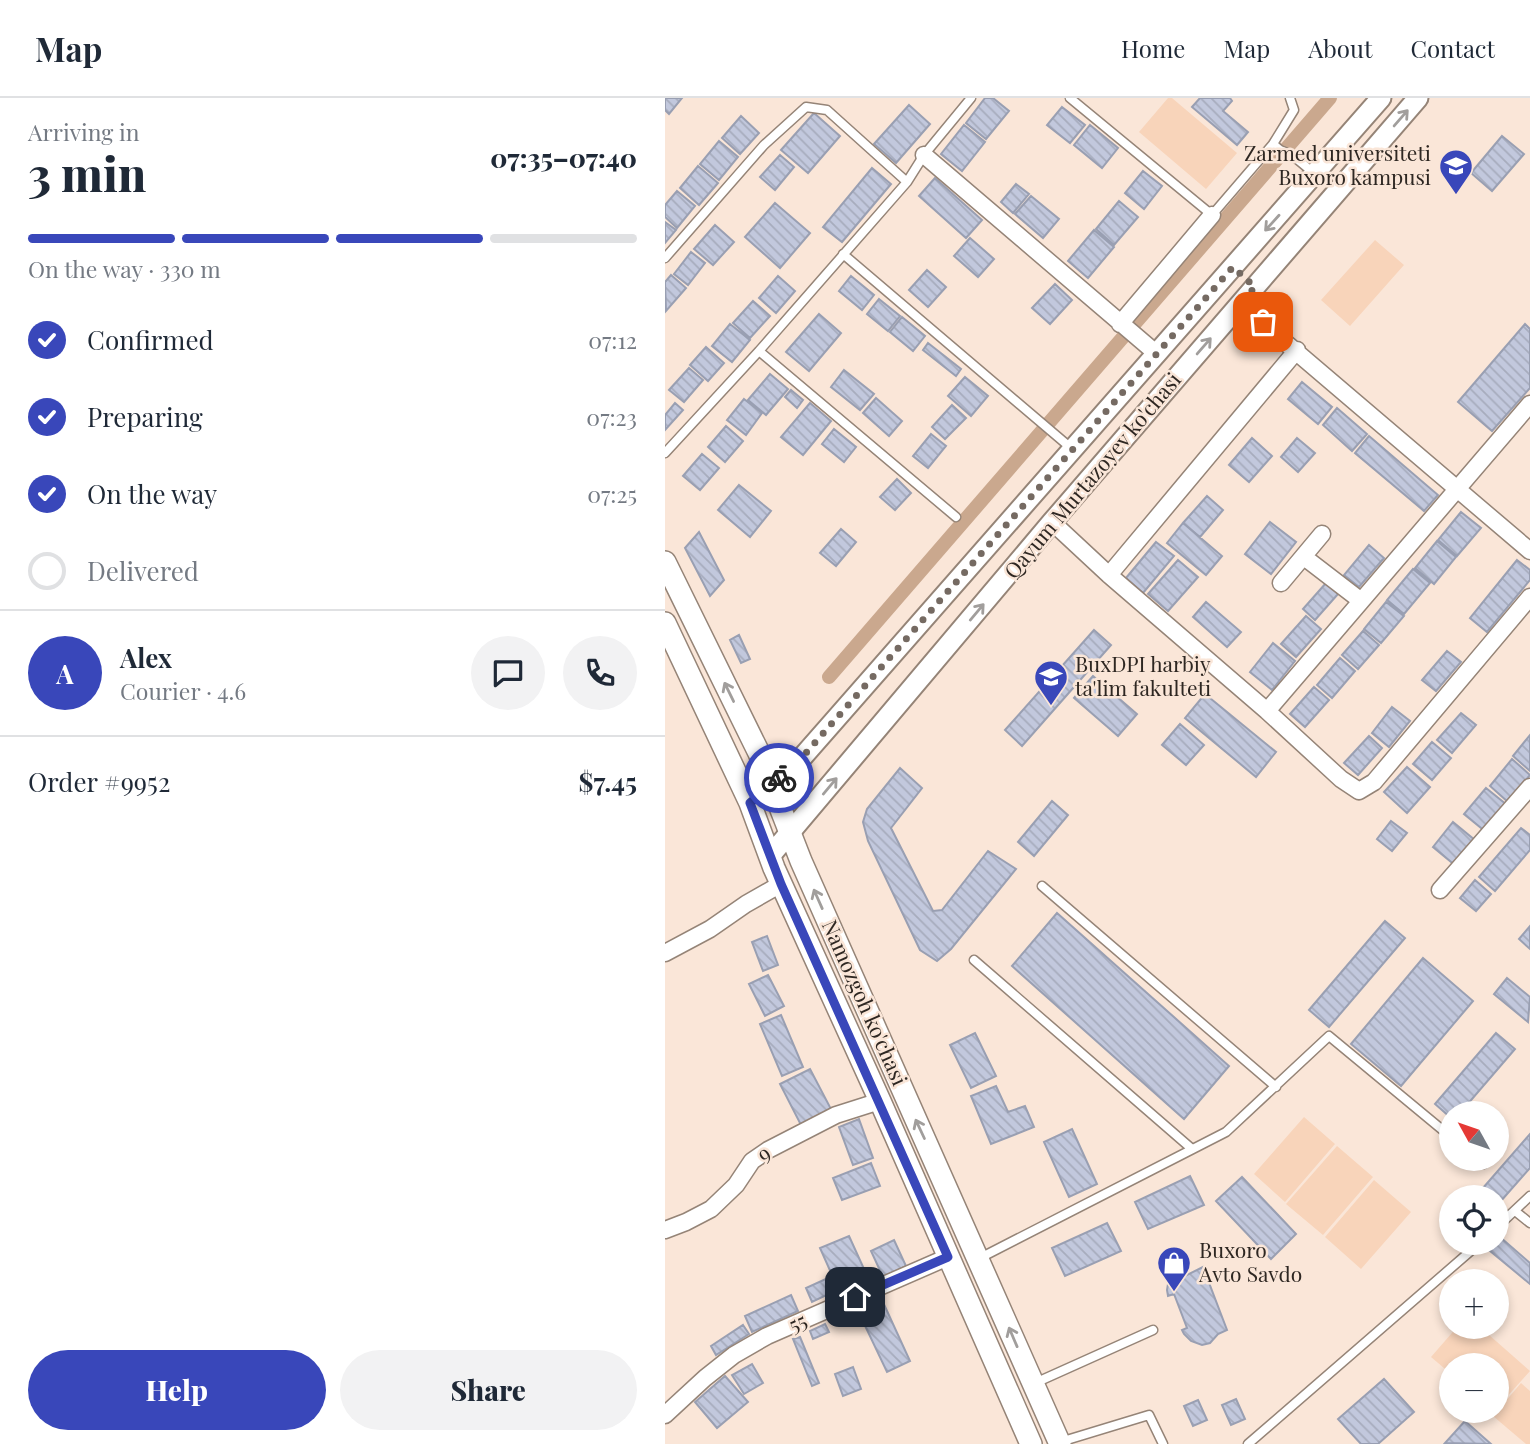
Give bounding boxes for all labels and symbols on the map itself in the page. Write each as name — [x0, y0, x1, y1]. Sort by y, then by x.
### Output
one-way arrow — [1393, 109, 1409, 127]
place label: Zarmed universiteti Buxoro kampusi — [1244, 138, 1431, 190]
school or university icon: Zarmed universiteti Buxoro kampusi — [1437, 147, 1475, 196]
one-way arrow — [1264, 214, 1280, 232]
pin — [1233, 292, 1293, 352]
one-way arrow — [1196, 337, 1212, 355]
street label: Qayum Murtazoyev ko'chasi — [997, 366, 1186, 584]
one-way arrow — [969, 603, 985, 621]
place label: BuxDPI harbiy ta'lim fakulteti — [1075, 649, 1211, 701]
school or university icon: BuxDPI harbiy ta'lim fakulteti — [1032, 658, 1070, 707]
one-way arrow — [722, 682, 735, 703]
courier — [744, 743, 814, 813]
one-way arrow — [822, 777, 838, 795]
one-way arrow — [811, 888, 824, 910]
street label: Namozgoh ko'chasi — [817, 915, 915, 1089]
north arrow — [1439, 1101, 1509, 1171]
one-way arrow — [913, 1119, 927, 1140]
street label: 9 — [751, 1138, 775, 1167]
place label: Buxoro Avto Savdo — [1198, 1235, 1302, 1287]
shop icon: Buxoro Avto Savdo — [1155, 1244, 1193, 1293]
pin — [825, 1267, 885, 1327]
street label: 55 — [784, 1305, 811, 1338]
one-way arrow — [1006, 1327, 1019, 1348]

